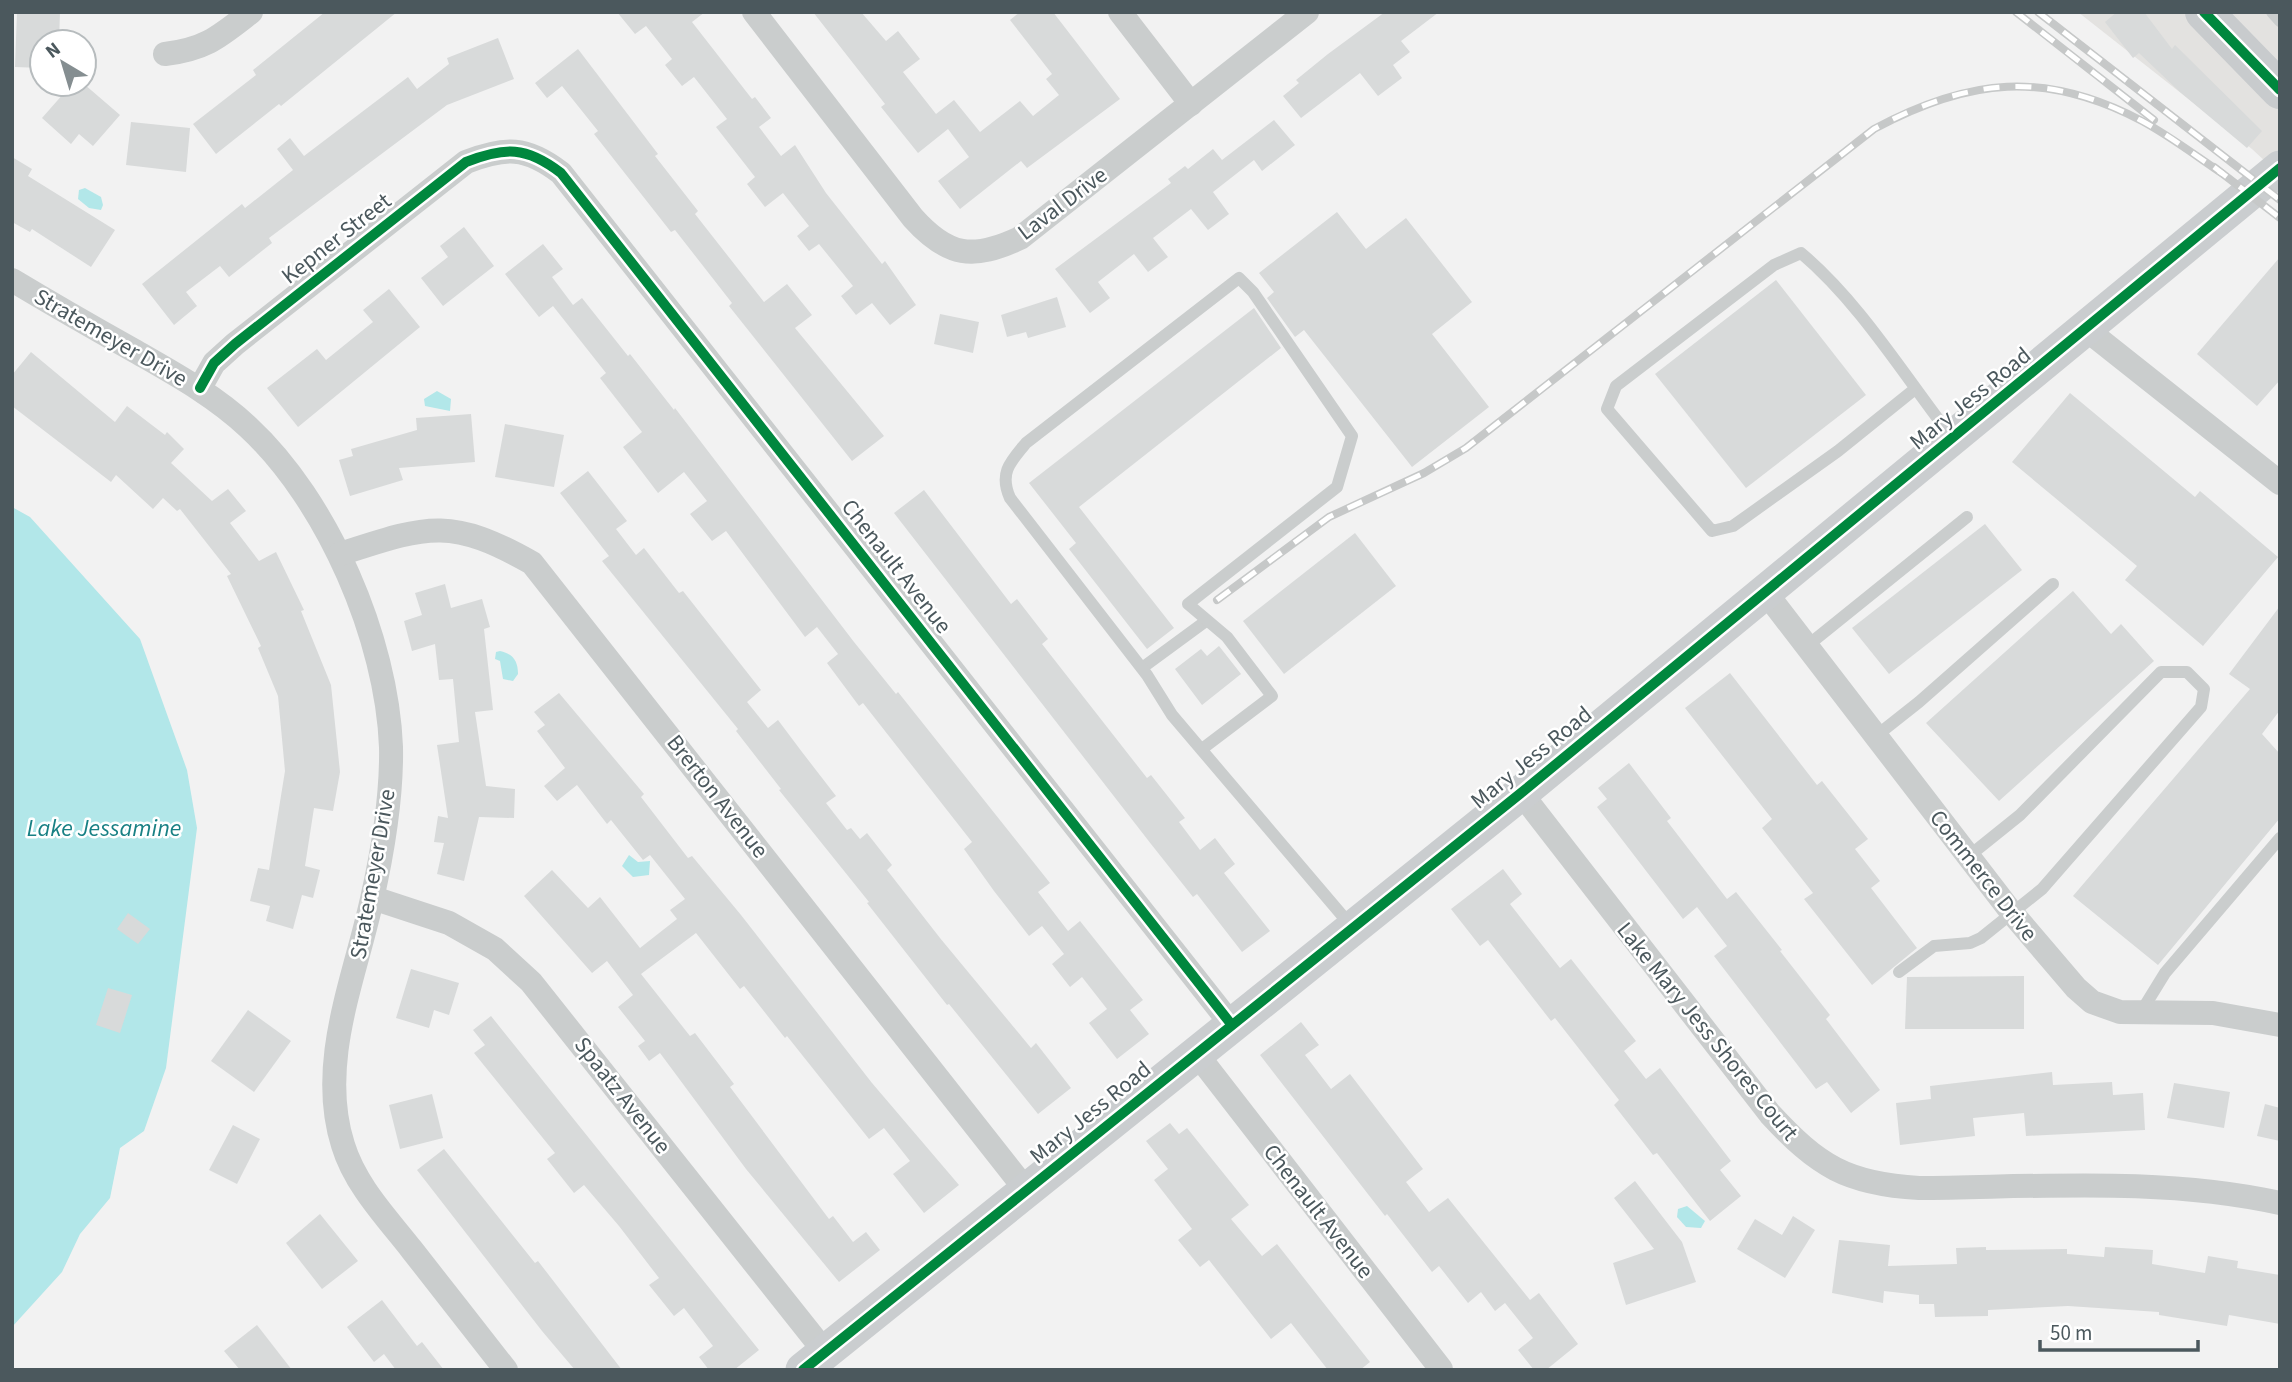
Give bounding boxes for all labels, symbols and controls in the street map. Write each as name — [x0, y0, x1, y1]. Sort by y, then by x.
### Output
north arrow — [28, 28, 98, 98]
text: N — [40, 36, 67, 65]
street label: Laval Drive — [1010, 159, 1114, 248]
street label: Kepner Street — [274, 185, 398, 292]
street label: Stratemeyer Drive — [28, 280, 194, 395]
street label: Mary Jess Road — [1902, 339, 2038, 458]
street label: Chenault Avenue — [833, 492, 960, 641]
street label: Mary Jess Road — [1463, 698, 1599, 817]
street label: Brerton Avenue — [659, 728, 776, 865]
street label: Stratemeyer Drive — [341, 786, 404, 962]
street label: Commerce Drive — [1922, 803, 2045, 948]
water label: Lake Jessamine — [27, 811, 181, 846]
street label: Lake Mary Jess Shores Court — [1609, 915, 1806, 1148]
street label: Spaatz Avenue — [566, 1030, 679, 1161]
street label: Mary Jess Road — [1022, 1053, 1158, 1172]
street label: Chenault Avenue — [1255, 1137, 1382, 1286]
scale bar — [2040, 1308, 2198, 1352]
text: 50 m — [2050, 1318, 2092, 1348]

